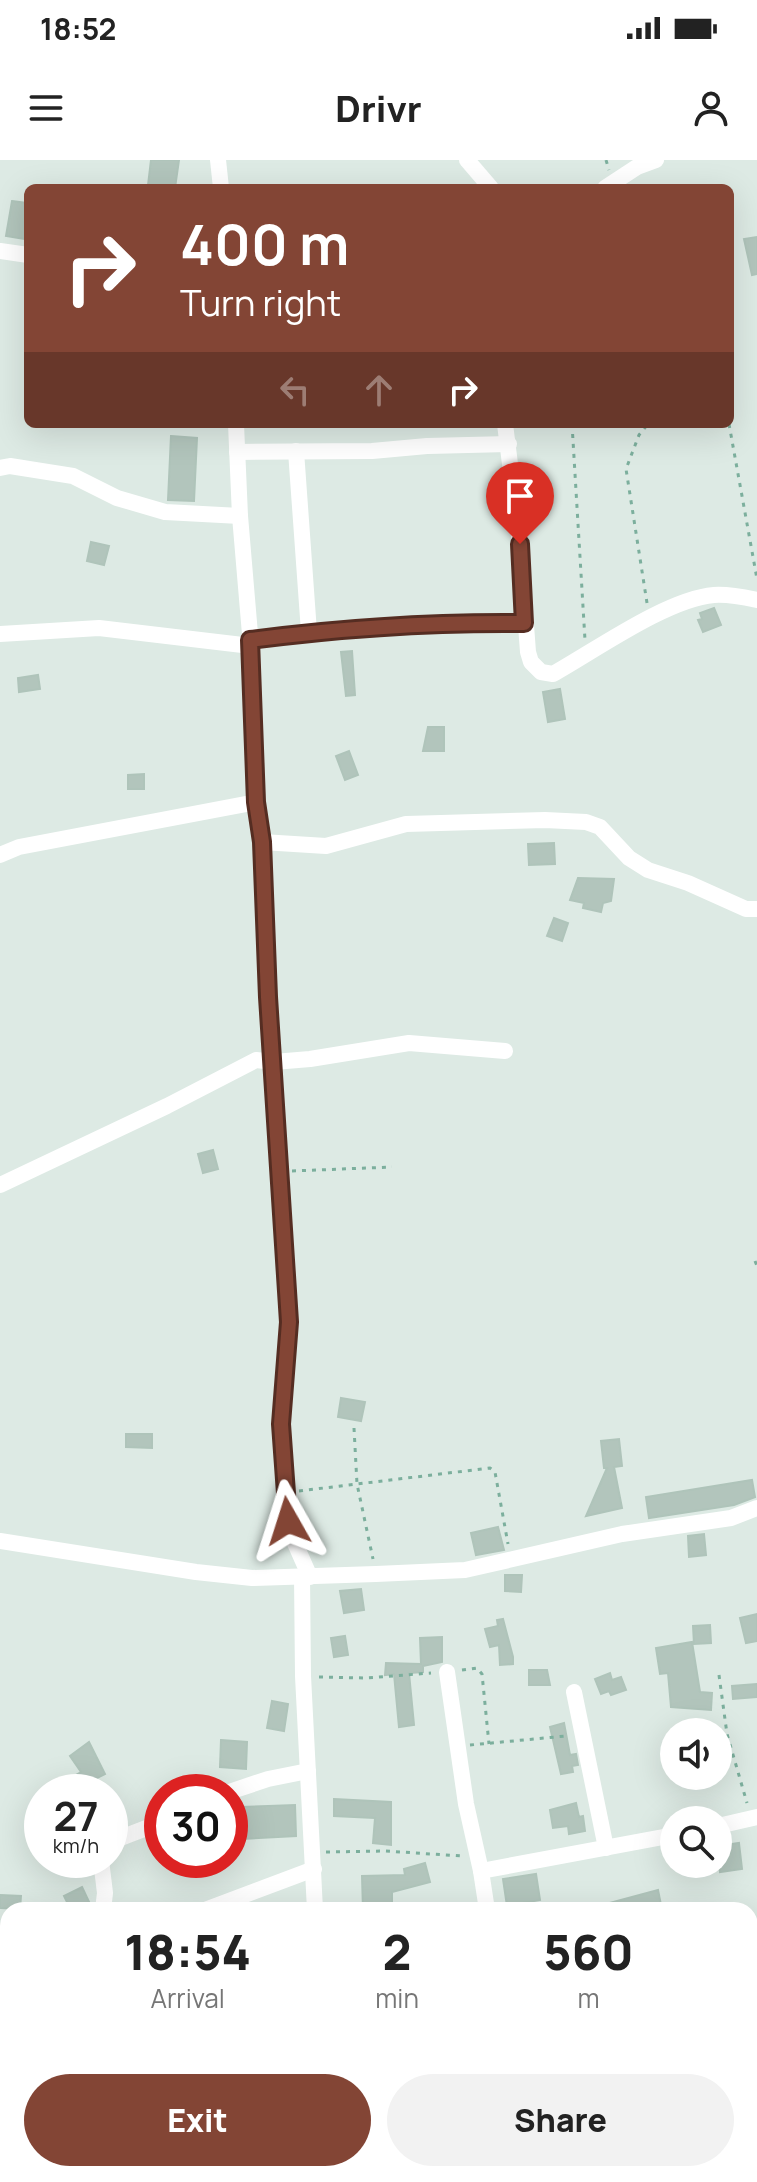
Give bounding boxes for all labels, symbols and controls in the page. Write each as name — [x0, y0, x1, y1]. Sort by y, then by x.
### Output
text: 18:52 — [40, 8, 116, 49]
text: Drivr — [335, 84, 422, 133]
icon: menu — [24, 86, 68, 130]
icon: person — [689, 86, 733, 130]
text: 400 m — [180, 205, 349, 282]
icon: right — [48, 216, 152, 320]
text: Turn right — [180, 278, 341, 327]
icon: left — [273, 368, 317, 412]
icon: ahead — [357, 368, 401, 412]
icon: right — [441, 368, 485, 412]
pin — [486, 462, 554, 544]
icon: arrive — [498, 474, 542, 518]
position arrow — [246, 1479, 330, 1563]
map controls — [660, 1718, 732, 1878]
button: sound — [660, 1718, 732, 1790]
speed limit sign: 30 — [144, 1774, 248, 1878]
text: 27 — [53, 1788, 99, 1843]
button: search — [660, 1806, 732, 1878]
text: km/h — [53, 1832, 99, 1859]
text: 18:54 — [124, 1919, 251, 1984]
text: 2 — [383, 1919, 412, 1984]
text: 560 — [543, 1919, 634, 1984]
text: Arrival — [151, 1980, 225, 2016]
text: min — [375, 1980, 419, 2016]
text: m — [577, 1980, 599, 2016]
button: Exit — [24, 2074, 371, 2166]
button: Share — [387, 2074, 734, 2166]

